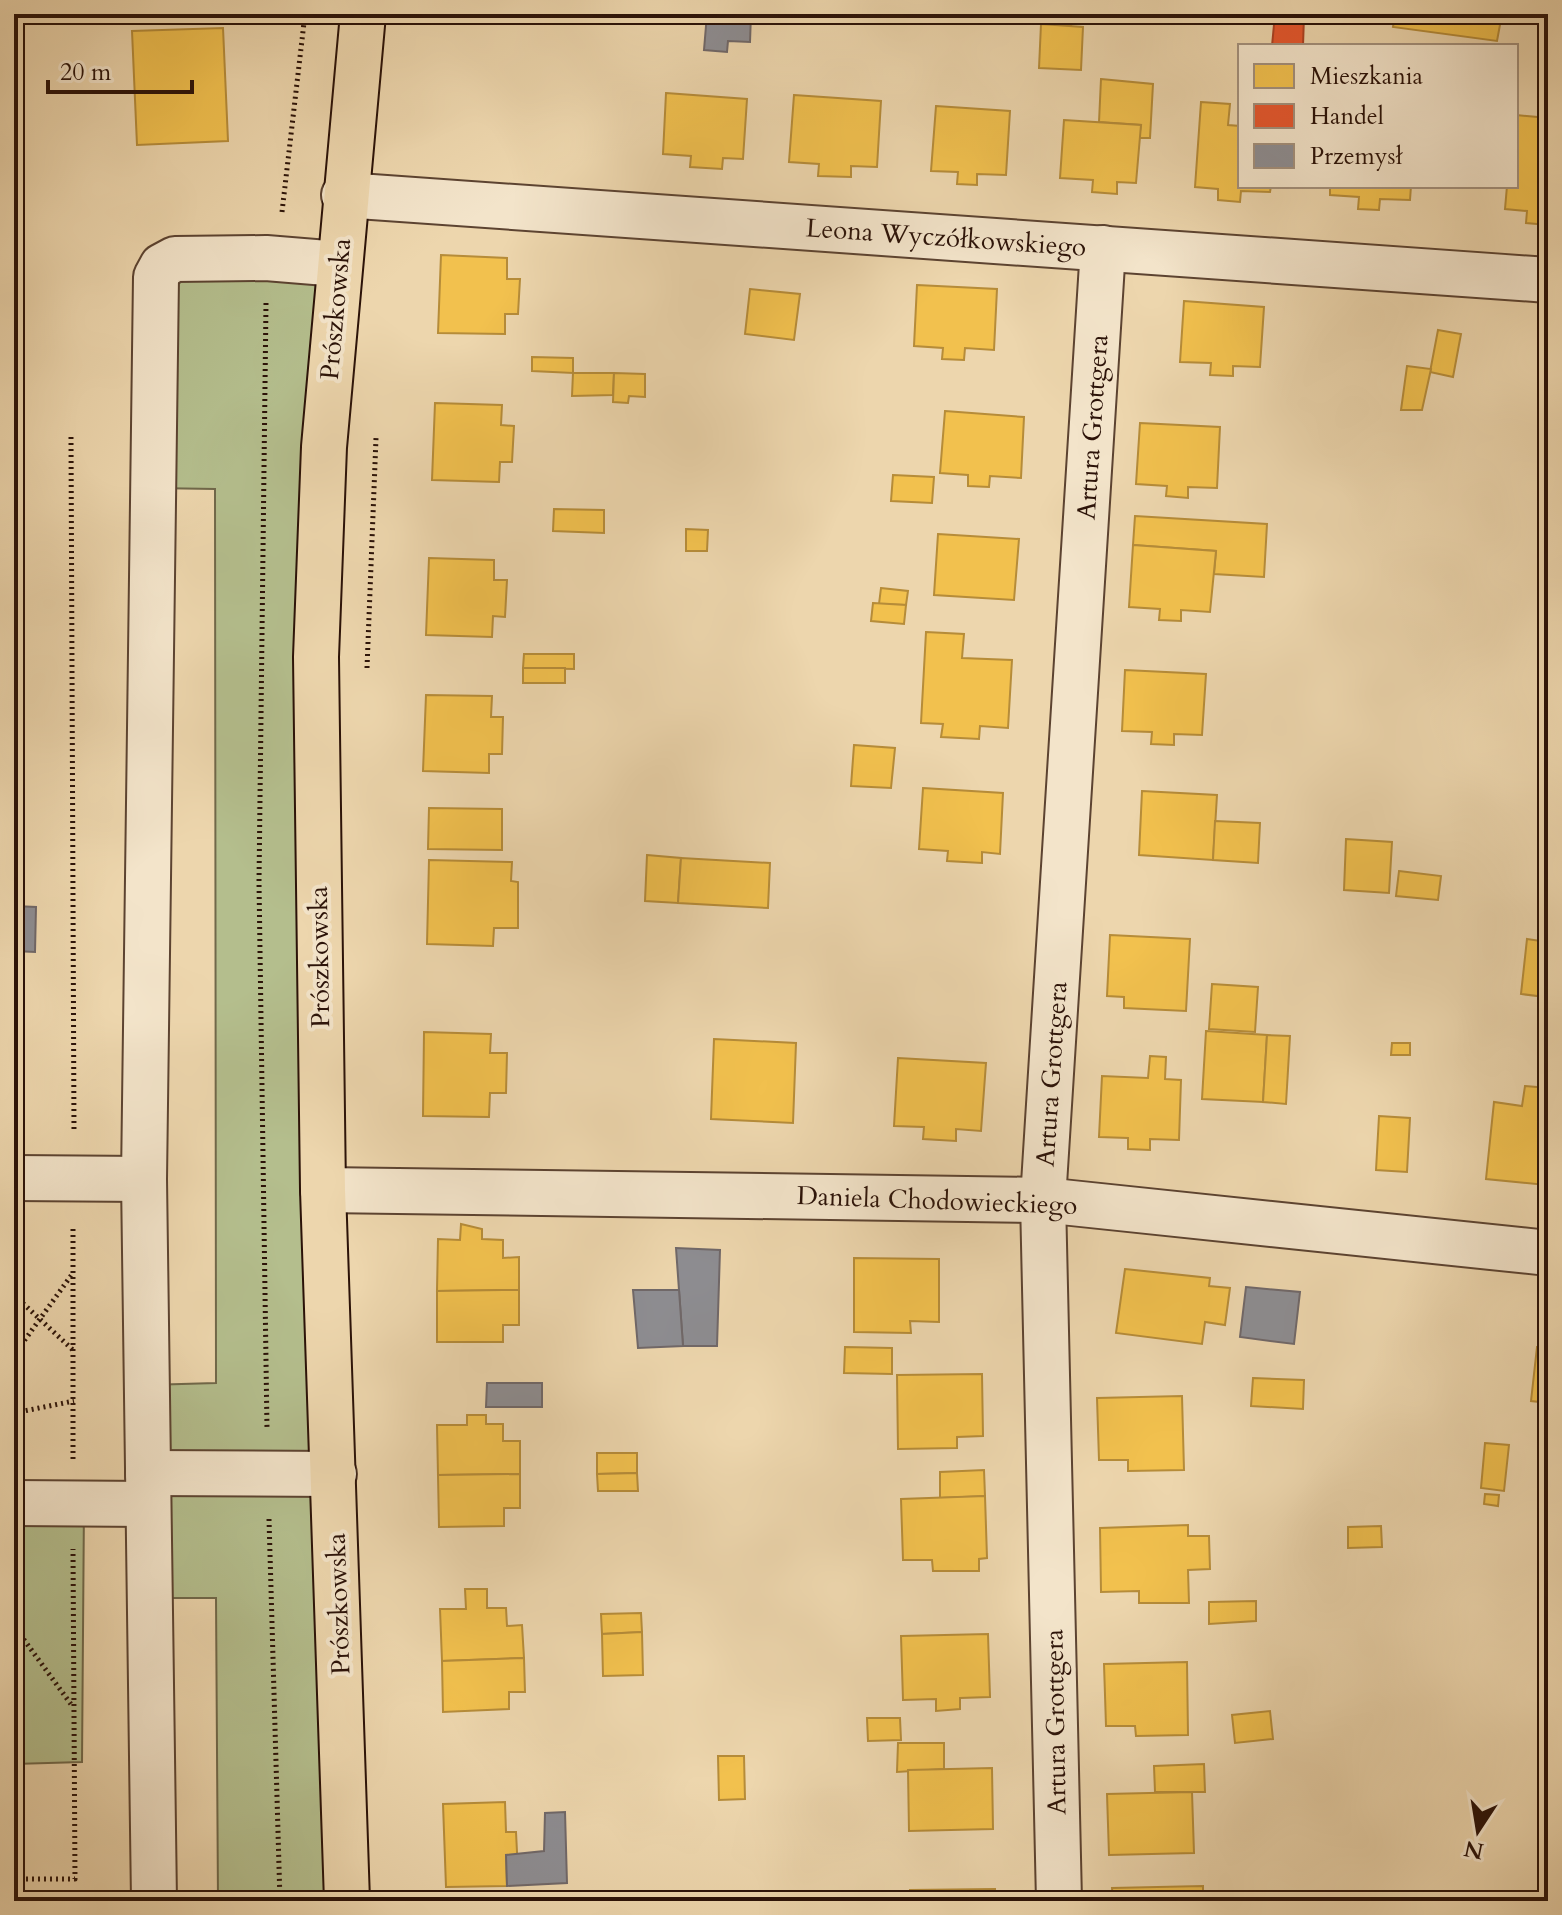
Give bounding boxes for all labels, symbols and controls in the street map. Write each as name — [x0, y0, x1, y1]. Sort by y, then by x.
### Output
scale bar — [48, 44, 192, 94]
legend — [1238, 44, 1518, 188]
text: 20 m — [60, 56, 112, 89]
text: Mieszkania — [1310, 60, 1424, 93]
text: Handel — [1310, 100, 1384, 133]
text: Przemysł — [1310, 140, 1404, 173]
street label: Leona Wyczółkowskiego — [805, 210, 1087, 265]
street label: Prószkowska — [312, 237, 359, 381]
street label: Artura Grottgera — [1069, 333, 1116, 521]
street label: Prószkowska — [301, 886, 338, 1028]
street label: Artura Grottgera — [1028, 980, 1075, 1168]
street label: Daniela Chodowieckiego — [796, 1178, 1078, 1223]
street label: Prószkowska — [319, 1532, 358, 1675]
street label: Artura Grottgera — [1036, 1629, 1075, 1815]
north arrow — [1438, 1791, 1518, 1871]
text: N — [1462, 1833, 1487, 1866]

